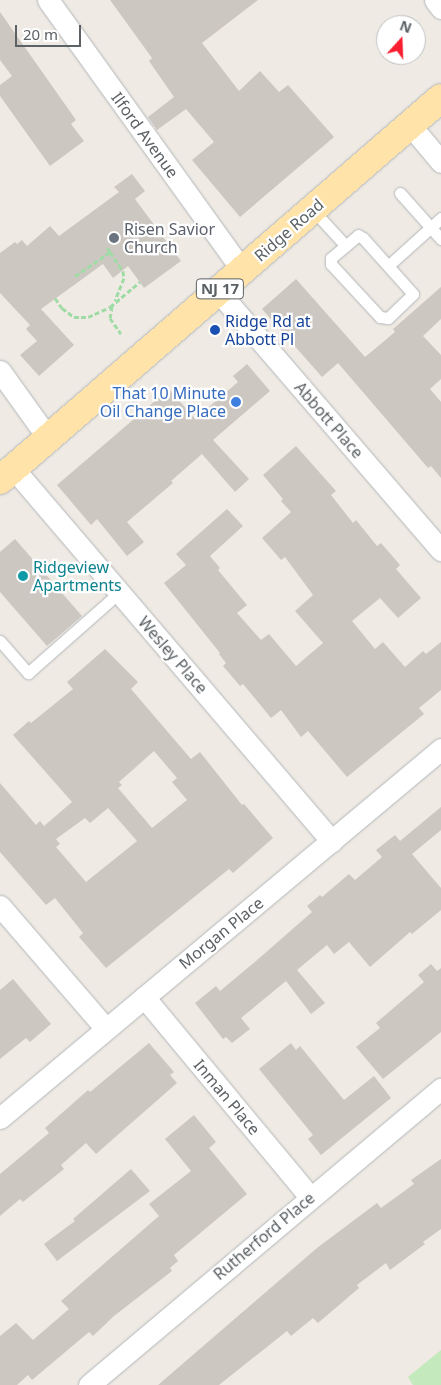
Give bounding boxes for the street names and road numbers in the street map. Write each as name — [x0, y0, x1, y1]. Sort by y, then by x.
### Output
street label: Ilford Avenue — [107, 88, 183, 182]
street label: Ridge Road — [250, 195, 328, 265]
road number: NJ 17 — [195, 276, 245, 302]
street label: Abbott Place — [291, 378, 367, 462]
street label: Wesley Place — [134, 613, 212, 697]
street label: Morgan Place — [175, 893, 267, 973]
street label: Inman Place — [190, 1055, 264, 1139]
street label: Rutherford Place — [210, 1188, 318, 1284]

